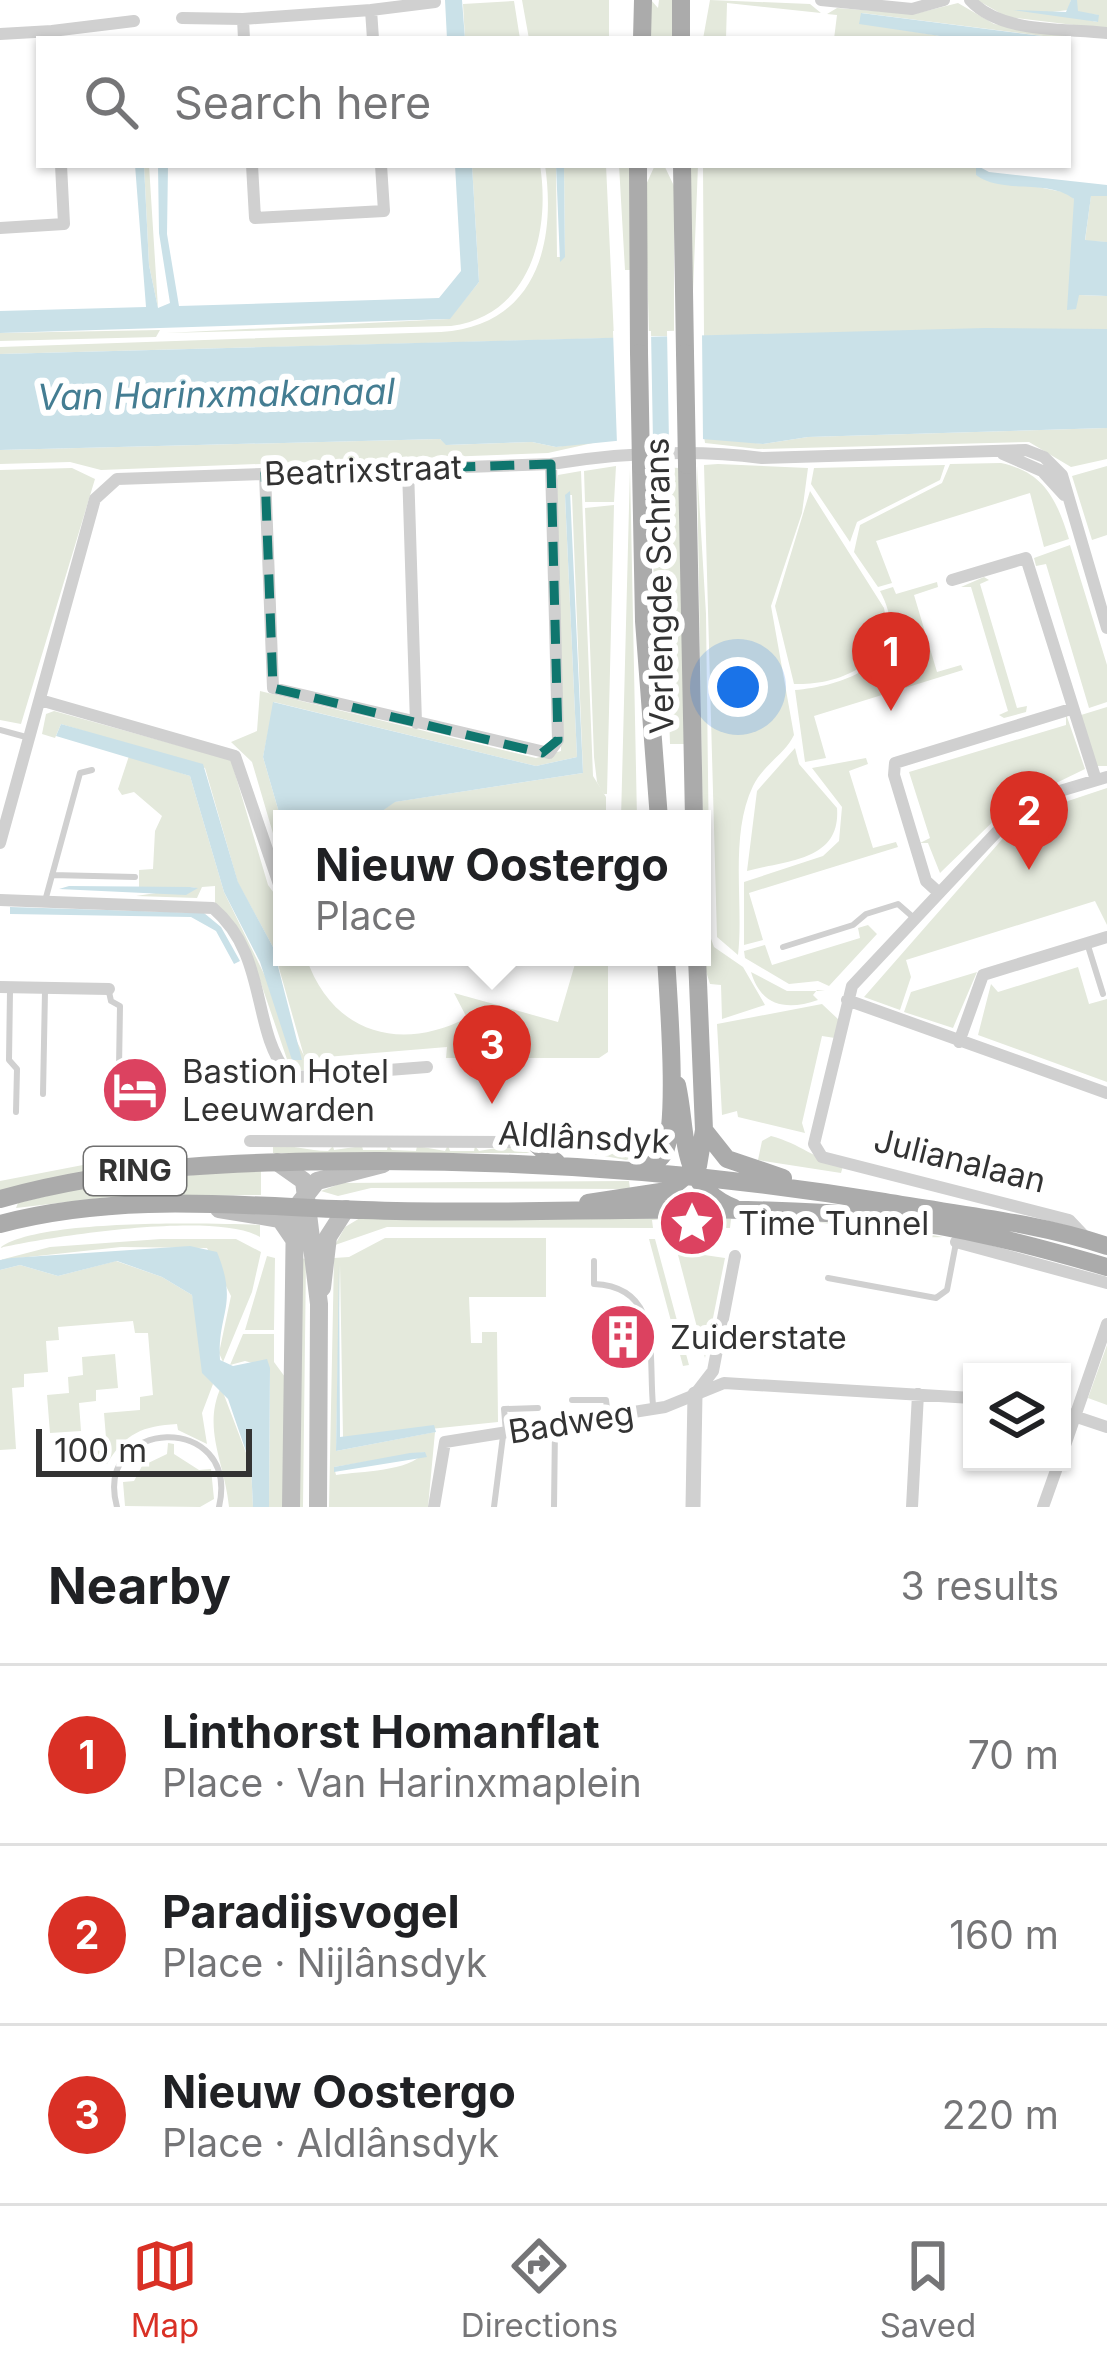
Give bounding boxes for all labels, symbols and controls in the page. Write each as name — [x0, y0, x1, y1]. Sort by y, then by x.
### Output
search box — [36, 36, 1071, 168]
icon: search — [78, 69, 144, 135]
text: Search here — [174, 75, 431, 130]
water label: Van Harinxmakanaal — [37, 369, 396, 419]
street label: Verlengde Schrans — [636, 437, 682, 735]
street label: Beatrixstraat — [263, 447, 463, 493]
pin: 1 — [852, 612, 930, 711]
your location — [708, 657, 768, 717]
pin: 2 — [990, 771, 1068, 870]
popup — [273, 810, 711, 966]
text: Nieuw Oostergo — [315, 837, 669, 892]
text: Place — [315, 892, 416, 939]
pin: 3 — [453, 1005, 531, 1104]
place label: Bastion Hotel Leeuwarden — [182, 1051, 389, 1129]
hotel icon: Bastion Hotel Leeuwarden — [100, 1055, 170, 1125]
street label: Aldlânsdyk — [497, 1113, 671, 1161]
street label: Julianalaan — [870, 1119, 1050, 1201]
road number: RING — [84, 1147, 186, 1195]
place icon: Time Tunnel — [657, 1188, 727, 1258]
place label: Time Tunnel — [738, 1203, 929, 1243]
building icon: Zuiderstate — [588, 1302, 658, 1372]
place label: Zuiderstate — [670, 1317, 847, 1357]
map controls — [963, 1363, 1071, 1471]
button: layers — [963, 1363, 1071, 1471]
street label: Badweg — [506, 1392, 636, 1452]
scale bar — [36, 1423, 252, 1476]
text: 100 m — [54, 1430, 147, 1470]
text: Nearby — [48, 1555, 231, 1616]
text: 3 results — [901, 1562, 1059, 1609]
text: Linthorst Homanflat — [162, 1704, 600, 1759]
text: 1 — [79, 1731, 95, 1778]
text: 70 m — [968, 1731, 1059, 1778]
text: Place · Van Harinxmaplein — [162, 1759, 642, 1806]
text: Paradijsvogel — [162, 1884, 460, 1939]
text: 2 — [75, 1911, 99, 1958]
text: 160 m — [949, 1911, 1059, 1958]
text: Place · Nijlânsdyk — [162, 1939, 487, 1986]
text: Nieuw Oostergo — [162, 2064, 516, 2119]
text: 3 — [74, 2091, 100, 2138]
text: 220 m — [942, 2091, 1059, 2138]
text: Place · Aldlânsdyk — [162, 2119, 499, 2166]
tab: Map — [131, 2233, 199, 2345]
tab: Directions — [461, 2233, 618, 2345]
tab: Saved — [880, 2233, 976, 2345]

